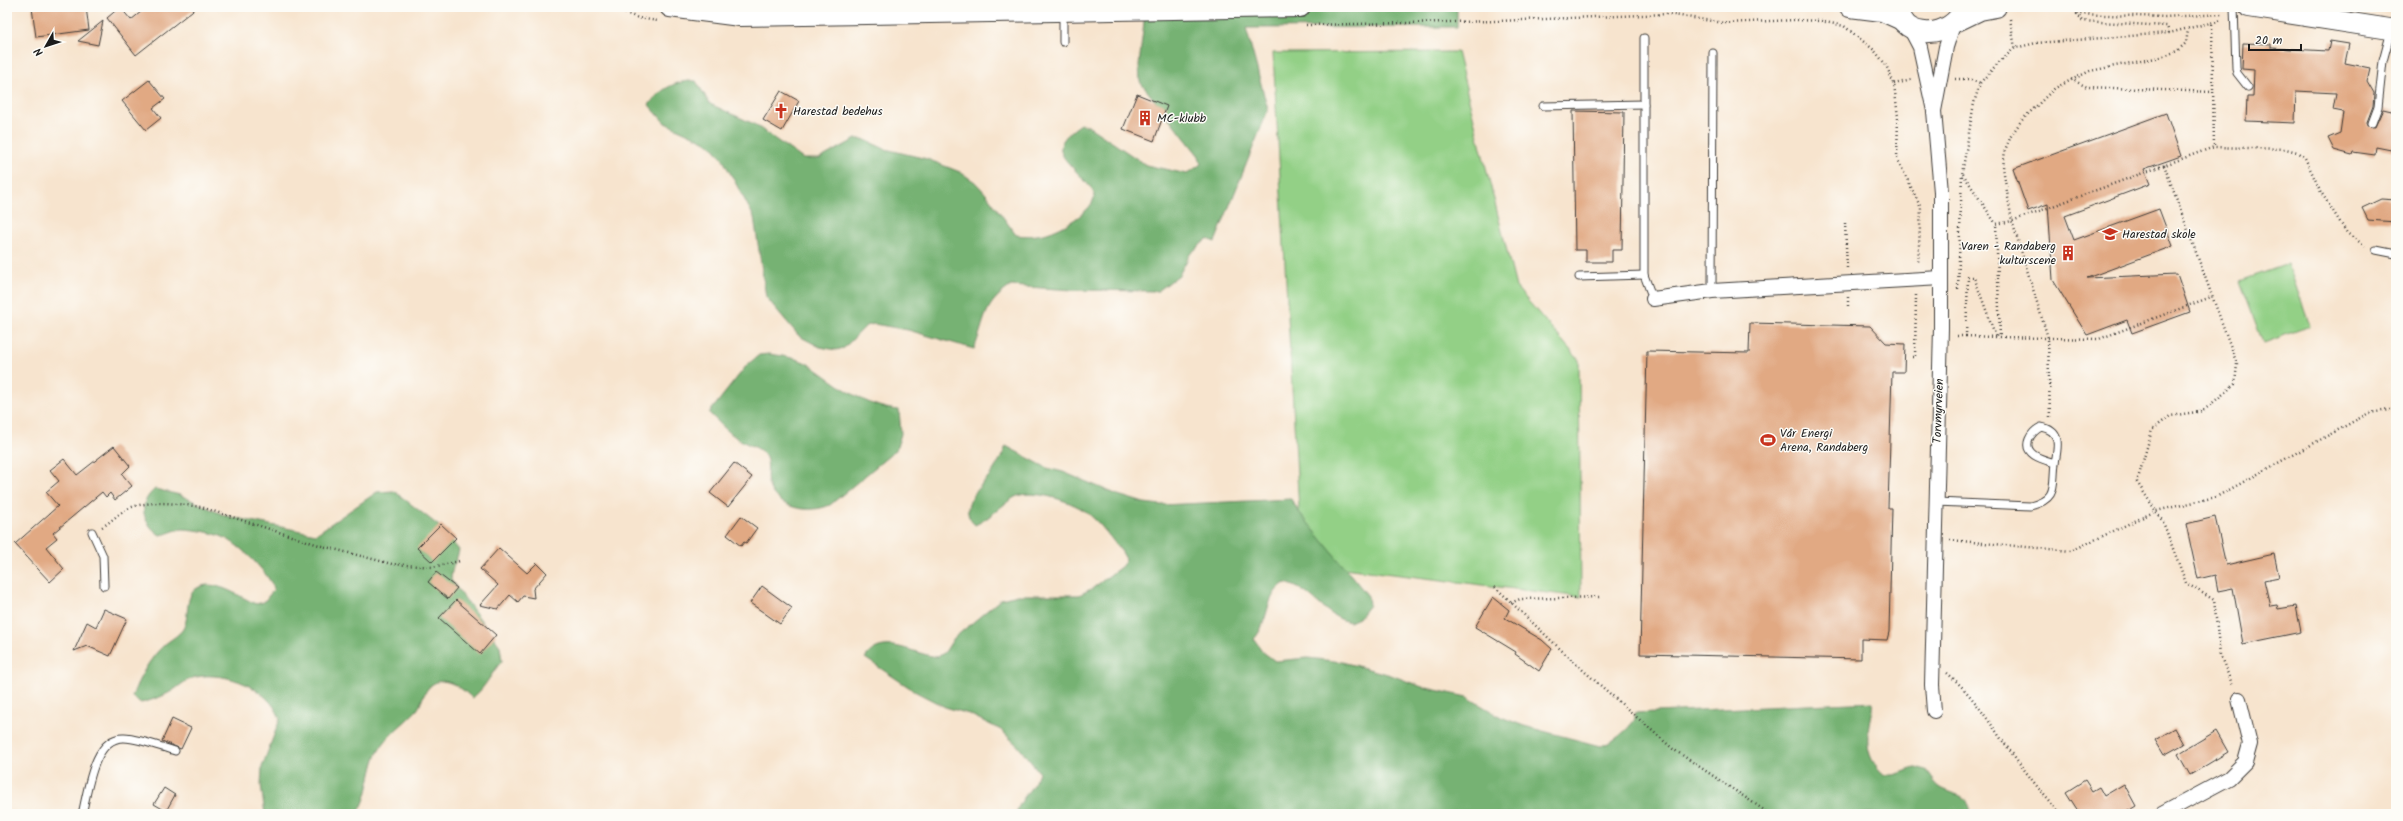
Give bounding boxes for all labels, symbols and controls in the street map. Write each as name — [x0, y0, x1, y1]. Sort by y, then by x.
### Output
north arrow — [26, 26, 66, 66]
scale bar — [2249, 26, 2301, 52]
text: 20 m — [2255, 31, 2283, 50]
text: N — [30, 43, 48, 60]
church icon: Harestad bedehus — [772, 102, 790, 120]
place label: Harestad bedehus — [793, 102, 883, 121]
building icon: MC-klubb — [1136, 109, 1154, 127]
place label: MC-klubb — [1157, 109, 1207, 128]
school or university icon: Harestad skole — [2101, 225, 2119, 243]
place label: Harestad skole — [2122, 225, 2196, 244]
place label: Varen - Randaberg kulturscene — [1961, 237, 2057, 270]
building icon: Varen - Randaberg kulturscene — [2059, 244, 2077, 262]
street label: Torvmyrveien — [1928, 378, 1949, 444]
place label: Vår Energi Arena, Randaberg — [1780, 424, 1869, 457]
sports icon: Vår Energi Arena, Randaberg — [1759, 431, 1777, 449]

